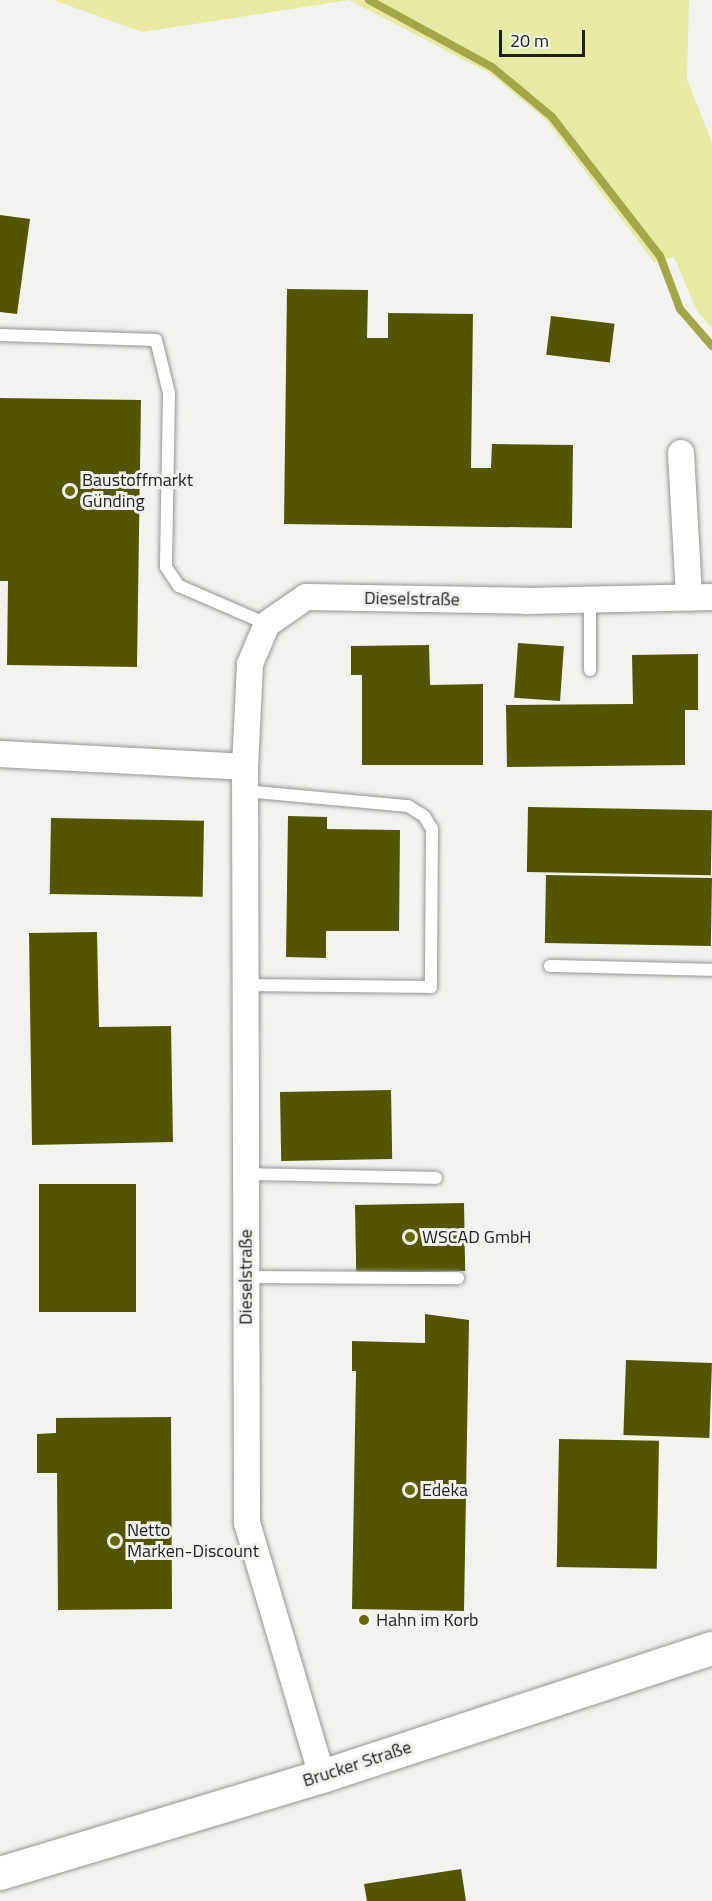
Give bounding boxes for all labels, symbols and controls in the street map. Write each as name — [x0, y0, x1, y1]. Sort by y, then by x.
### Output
scale bar — [502, 18, 588, 56]
text: 20 m — [510, 27, 549, 54]
place label: Baustoffmarkt Günding — [82, 470, 193, 512]
marker: Baustoffmarkt Günding — [63, 484, 77, 498]
street label: Dieselstraße — [364, 587, 460, 611]
place label: WSCAD GmbH — [422, 1226, 531, 1248]
street label: Dieselstraße — [235, 1229, 257, 1325]
marker: WSCAD GmbH — [403, 1230, 417, 1244]
place label: Edeka — [422, 1479, 468, 1501]
marker: Edeka — [403, 1483, 417, 1497]
place label: Netto Marken-Discount — [127, 1520, 259, 1562]
marker: Netto Marken-Discount — [108, 1534, 122, 1548]
place label: Hahn im Korb — [376, 1609, 479, 1631]
marker: Hahn im Korb — [357, 1613, 371, 1627]
street label: Brucker Straße — [300, 1736, 414, 1792]

